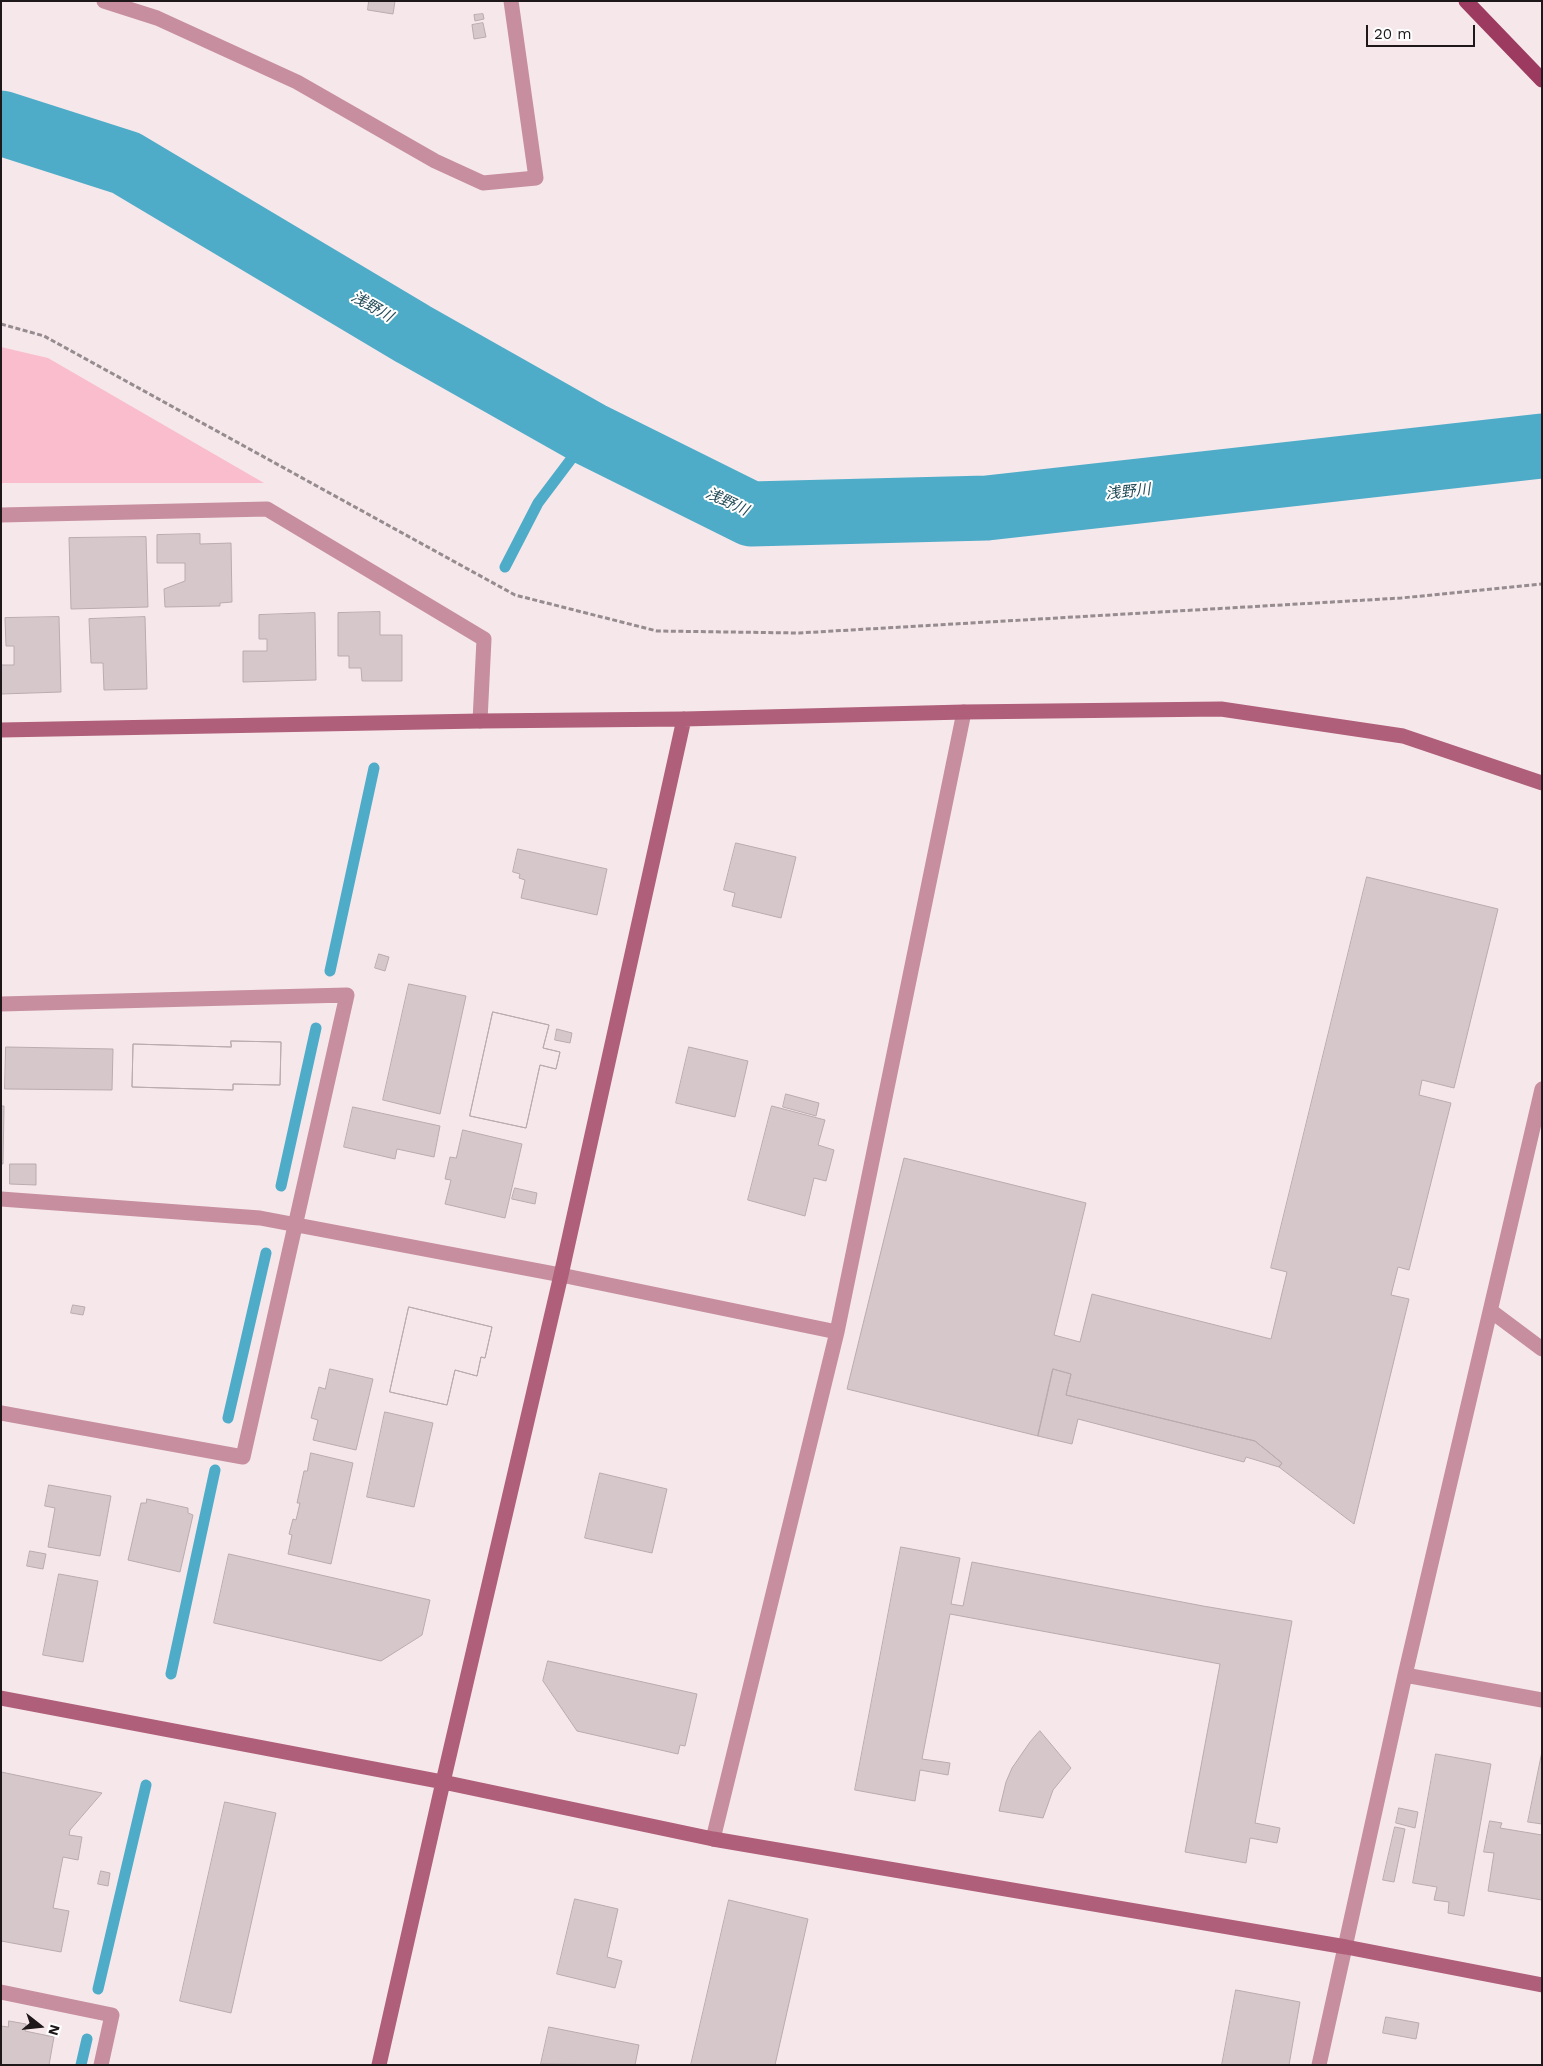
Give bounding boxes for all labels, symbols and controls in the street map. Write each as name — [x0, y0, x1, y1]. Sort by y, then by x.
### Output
scale bar — [1368, 15, 1477, 47]
text: 20 m — [1374, 25, 1412, 43]
water label: 浅野川 — [348, 288, 396, 326]
water label: 浅野川 — [1105, 481, 1151, 503]
water label: 浅野川 — [703, 484, 751, 520]
north arrow — [15, 2001, 65, 2051]
text: N — [45, 2023, 64, 2037]

